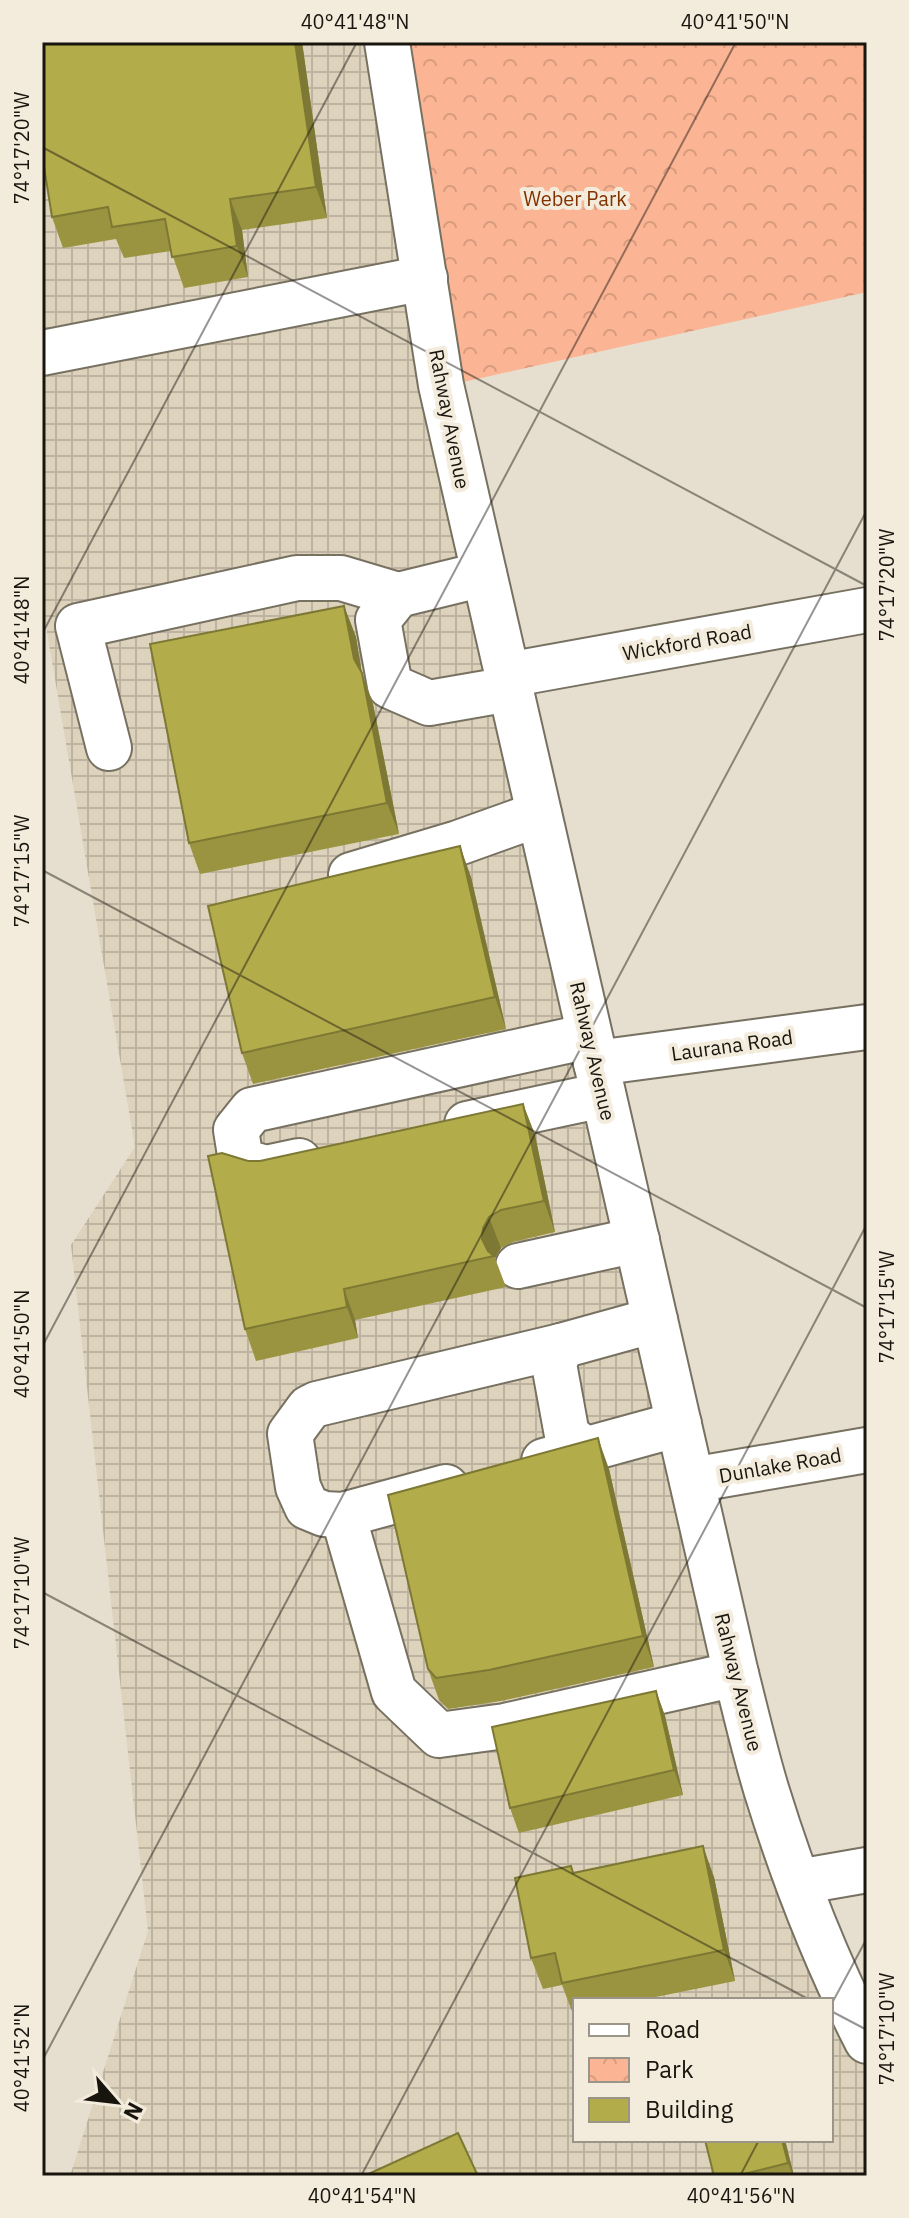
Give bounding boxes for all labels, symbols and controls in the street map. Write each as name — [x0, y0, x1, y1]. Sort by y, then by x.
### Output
text: 40°41'48"N — [301, 8, 409, 35]
text: 40°41'50"N — [681, 8, 789, 35]
text: 74°17'20"W — [8, 91, 35, 204]
park label: Weber Park — [523, 185, 627, 212]
street label: Rahway Avenue — [423, 347, 477, 491]
text: 74°17'20"W — [873, 528, 900, 641]
text: 40°41'48"N — [8, 576, 35, 684]
street label: Wickford Road — [620, 617, 754, 667]
text: 74°17'15"W — [8, 814, 35, 927]
street label: Rahway Avenue — [564, 979, 622, 1123]
street label: Laurana Road — [669, 1023, 795, 1067]
text: 74°17'15"W — [873, 1250, 900, 1363]
text: 40°41'50"N — [8, 1290, 35, 1398]
street label: Dunlake Road — [717, 1441, 843, 1489]
text: 74°17'10"W — [8, 1536, 35, 1649]
street label: Rahway Avenue — [709, 1610, 769, 1754]
text: 74°17'10"W — [873, 1972, 900, 2085]
legend — [573, 1998, 833, 2142]
text: 40°41'52"N — [8, 2004, 35, 2112]
text: Road — [645, 2013, 700, 2045]
text: Park — [645, 2053, 694, 2085]
north arrow — [76, 2062, 156, 2142]
text: Building — [645, 2093, 733, 2125]
text: N — [118, 2098, 151, 2125]
text: 40°41'54"N — [308, 2182, 416, 2209]
text: 40°41'56"N — [687, 2182, 795, 2209]

